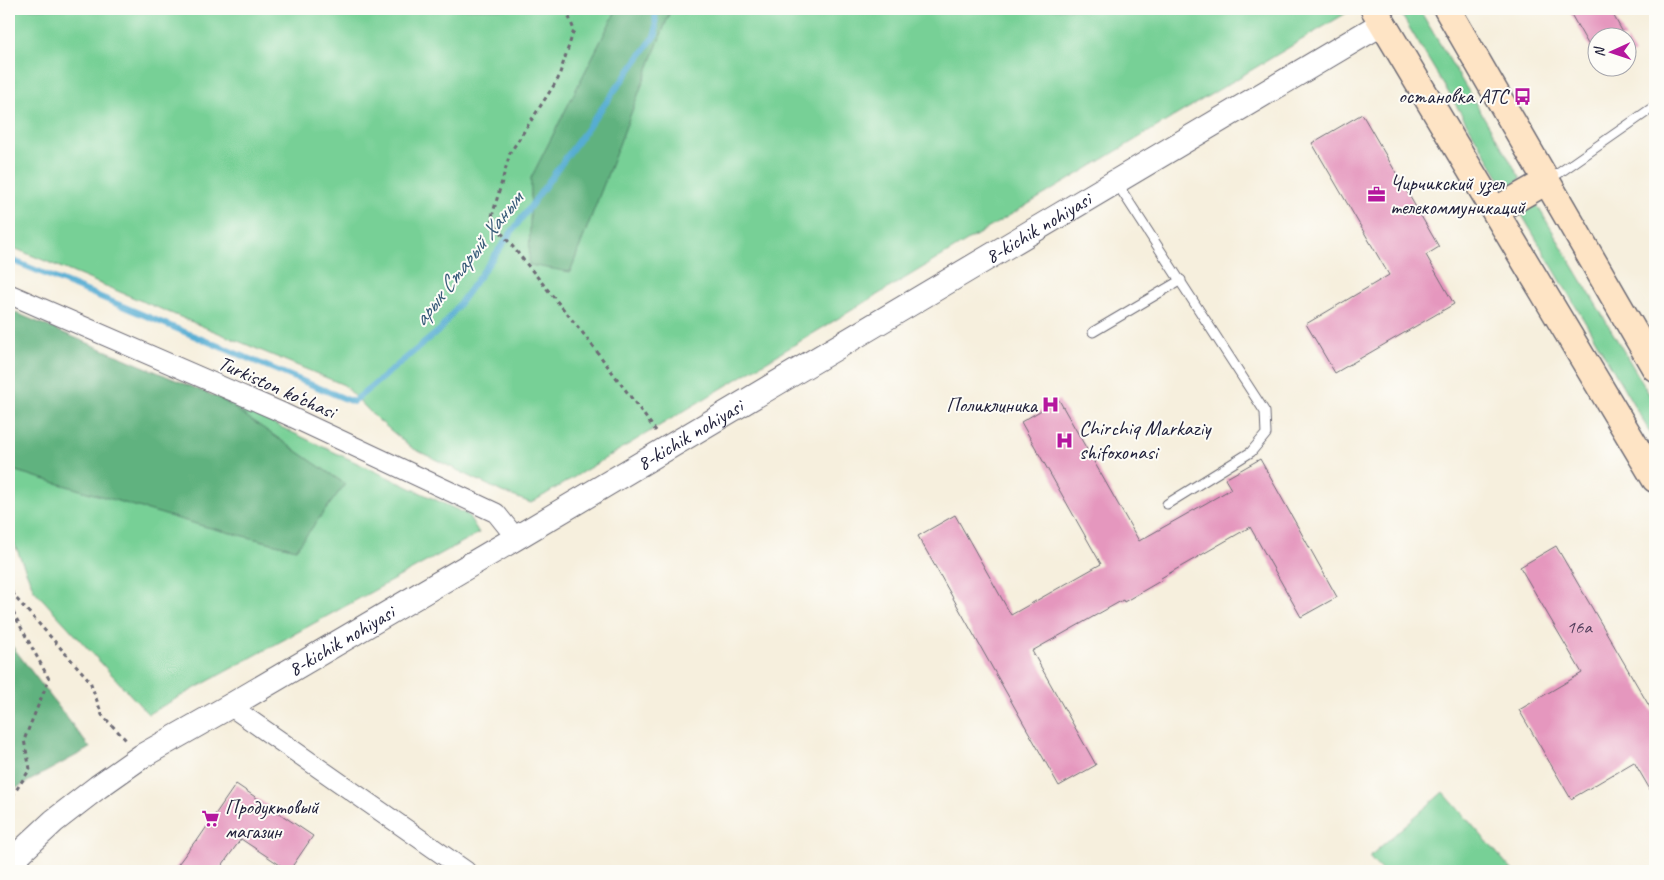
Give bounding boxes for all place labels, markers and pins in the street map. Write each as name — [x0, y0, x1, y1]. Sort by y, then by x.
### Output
place label: остановка АТС — [1398, 83, 1511, 109]
bus stop icon: остановка АТС — [1512, 86, 1532, 106]
place label: Чирчикский узел телекоммуникаций — [1390, 170, 1526, 220]
office icon: Чирчикский узел телекоммуникаций — [1366, 185, 1386, 205]
place label: Поликлиника — [946, 392, 1039, 418]
hospital icon: Поликлиника — [1041, 395, 1061, 415]
place label: Chirchiq Markaziy shifoxonasi — [1079, 415, 1212, 465]
hospital icon: Chirchiq Markaziy shifoxonasi — [1055, 430, 1075, 450]
place label: Продуктовый магазин — [225, 794, 320, 844]
supermarket icon: Продуктовый магазин — [201, 809, 221, 829]

